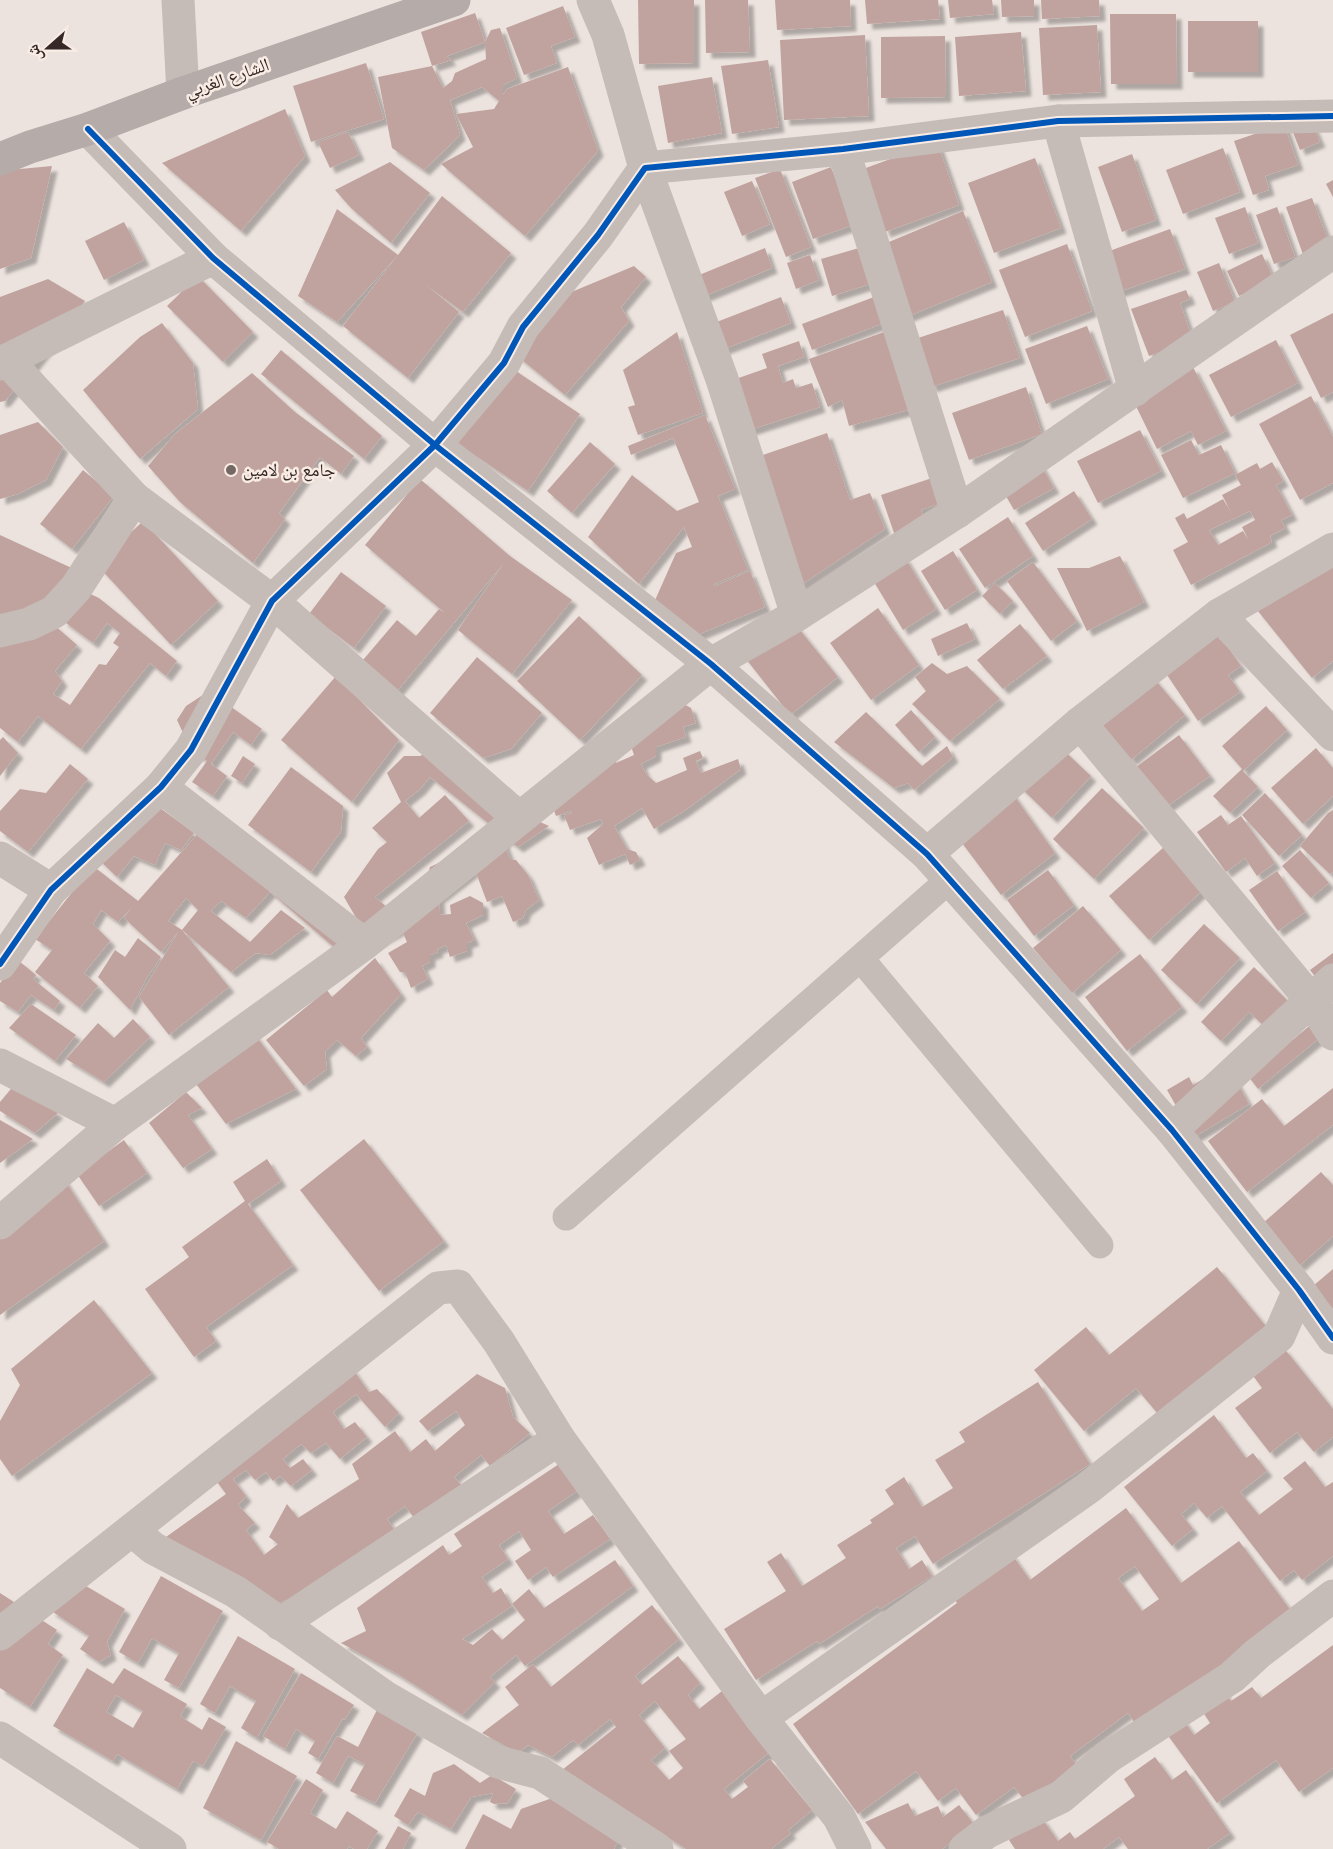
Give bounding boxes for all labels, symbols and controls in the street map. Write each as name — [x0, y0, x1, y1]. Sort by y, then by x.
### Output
north arrow — [18, 18, 78, 78]
text: ش — [22, 41, 47, 65]
street label: الشارع الغربي — [182, 52, 273, 106]
place label: جامع بن لامين — [243, 458, 335, 482]
marker: جامع بن لامين — [224, 463, 238, 477]

